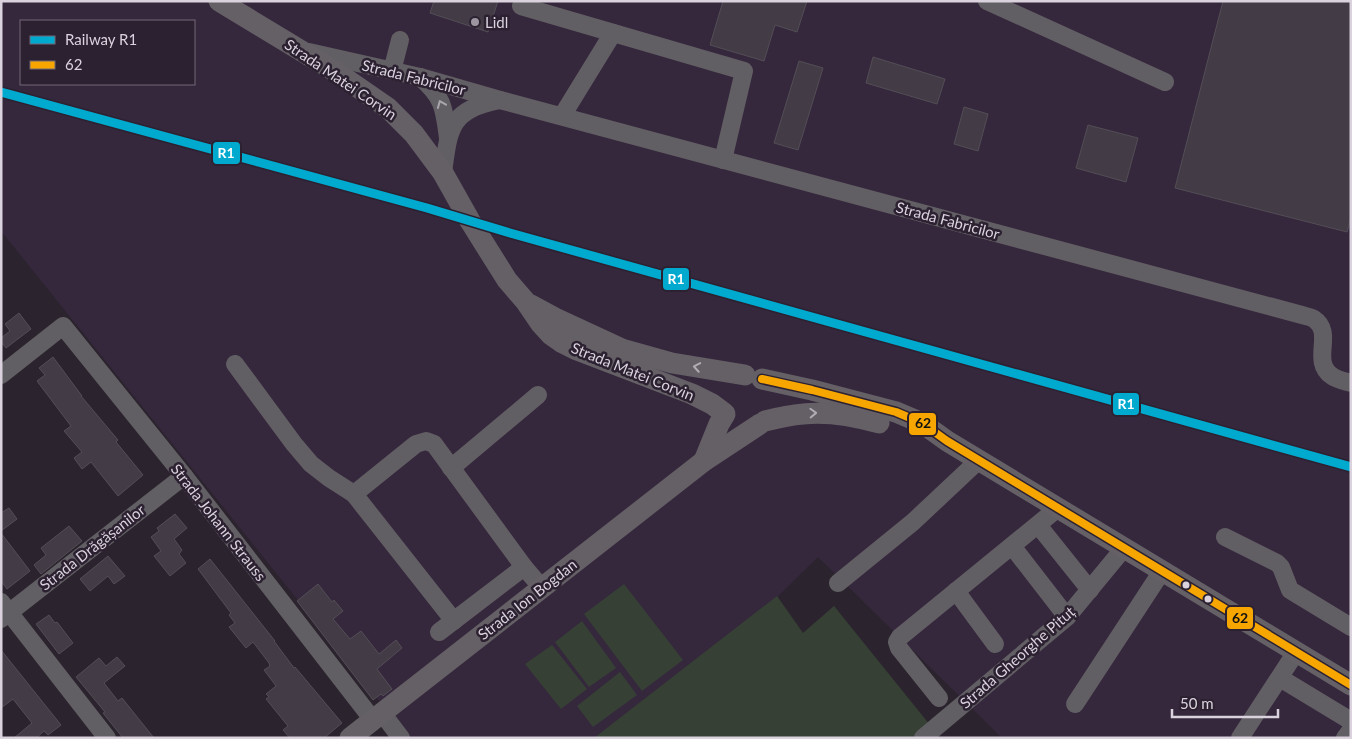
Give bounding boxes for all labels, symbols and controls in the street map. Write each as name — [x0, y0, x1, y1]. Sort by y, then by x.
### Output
place label: Lidl — [485, 13, 508, 31]
marker: Lidl — [469, 16, 481, 28]
legend — [20, 20, 195, 85]
text: Railway R1 — [65, 30, 137, 48]
street label: Strada Matei Corvin — [282, 35, 400, 123]
text: 62 — [65, 55, 82, 73]
street label: Strada Fabricilor — [360, 55, 468, 99]
one-way arrow — [437, 100, 447, 109]
line badge: R1 — [212, 141, 241, 165]
text: R1 — [217, 144, 235, 161]
street label: Strada Fabricilor — [894, 198, 1002, 243]
line badge: R1 — [662, 267, 690, 291]
text: R1 — [667, 270, 685, 287]
street label: Strada Matei Corvin — [569, 338, 697, 404]
one-way arrow — [692, 362, 701, 373]
line badge: R1 — [1112, 392, 1140, 416]
text: R1 — [1117, 395, 1135, 412]
one-way arrow — [809, 408, 817, 418]
line badge: 62 — [908, 412, 937, 436]
text: 62 — [915, 414, 931, 431]
street label: Strada Johann Strauss — [168, 460, 270, 584]
street label: Strada Drăgășanilor — [36, 500, 149, 594]
street label: Strada Ion Bogdan — [474, 555, 580, 643]
unlabelled marker — [1181, 580, 1191, 590]
unlabelled marker — [1203, 594, 1213, 604]
street label: Strada Gheorghe Pituț — [956, 602, 1079, 712]
line badge: 62 — [1226, 606, 1254, 630]
text: 62 — [1232, 609, 1248, 626]
scale bar — [1172, 686, 1278, 718]
text: 50 m — [1180, 694, 1214, 712]

